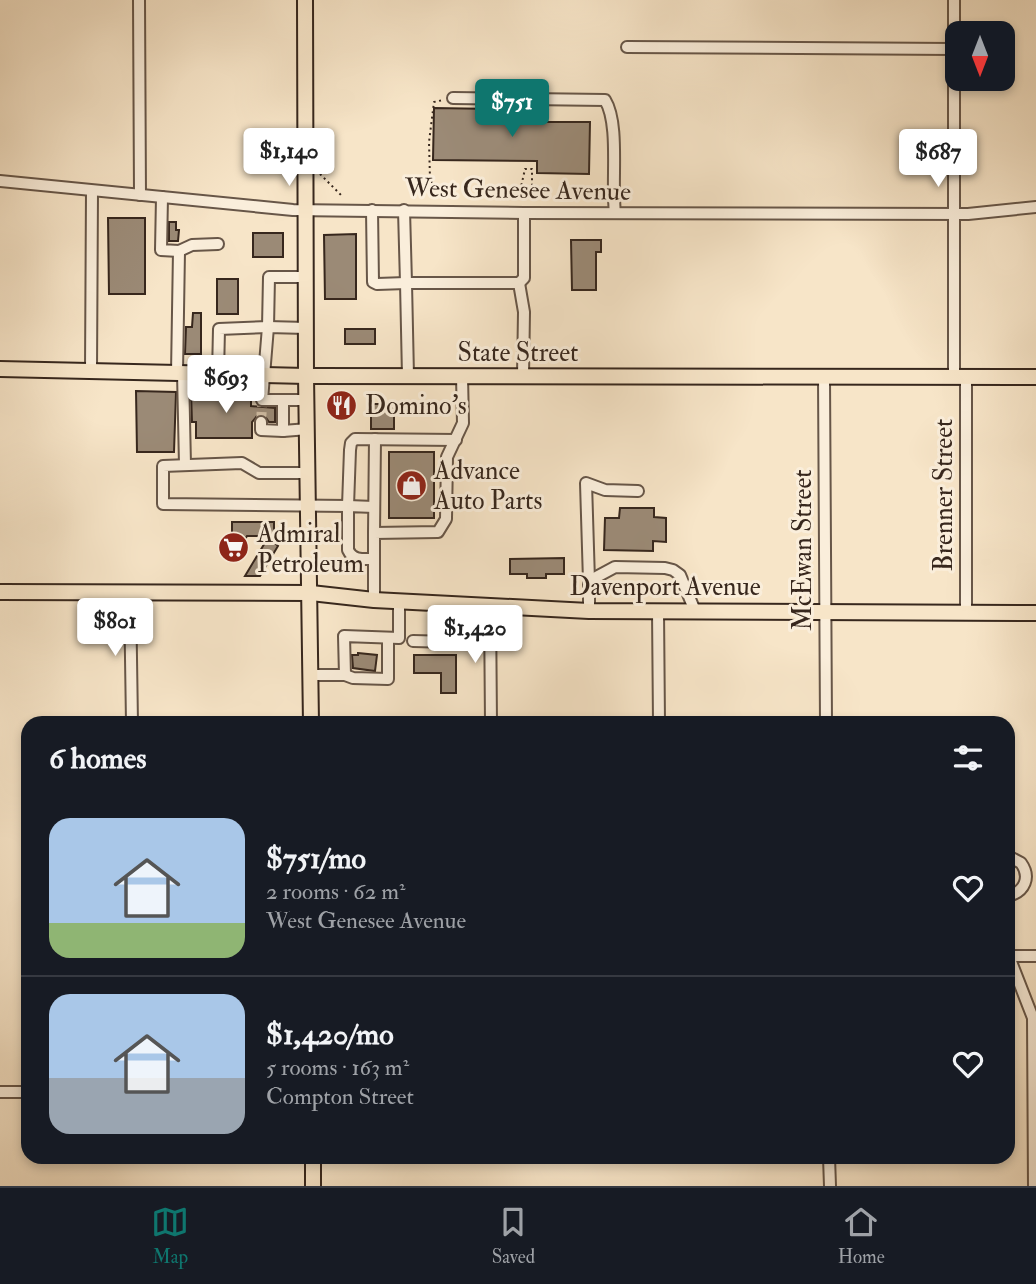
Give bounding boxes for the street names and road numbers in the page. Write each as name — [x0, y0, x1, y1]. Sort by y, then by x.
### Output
street label: West Genesee Avenue — [404, 172, 631, 208]
street label: State Street — [457, 337, 579, 369]
street label: Brenner Street — [928, 419, 960, 571]
street label: McEwan Street — [787, 469, 819, 631]
street label: Davenport Avenue — [569, 571, 761, 604]

